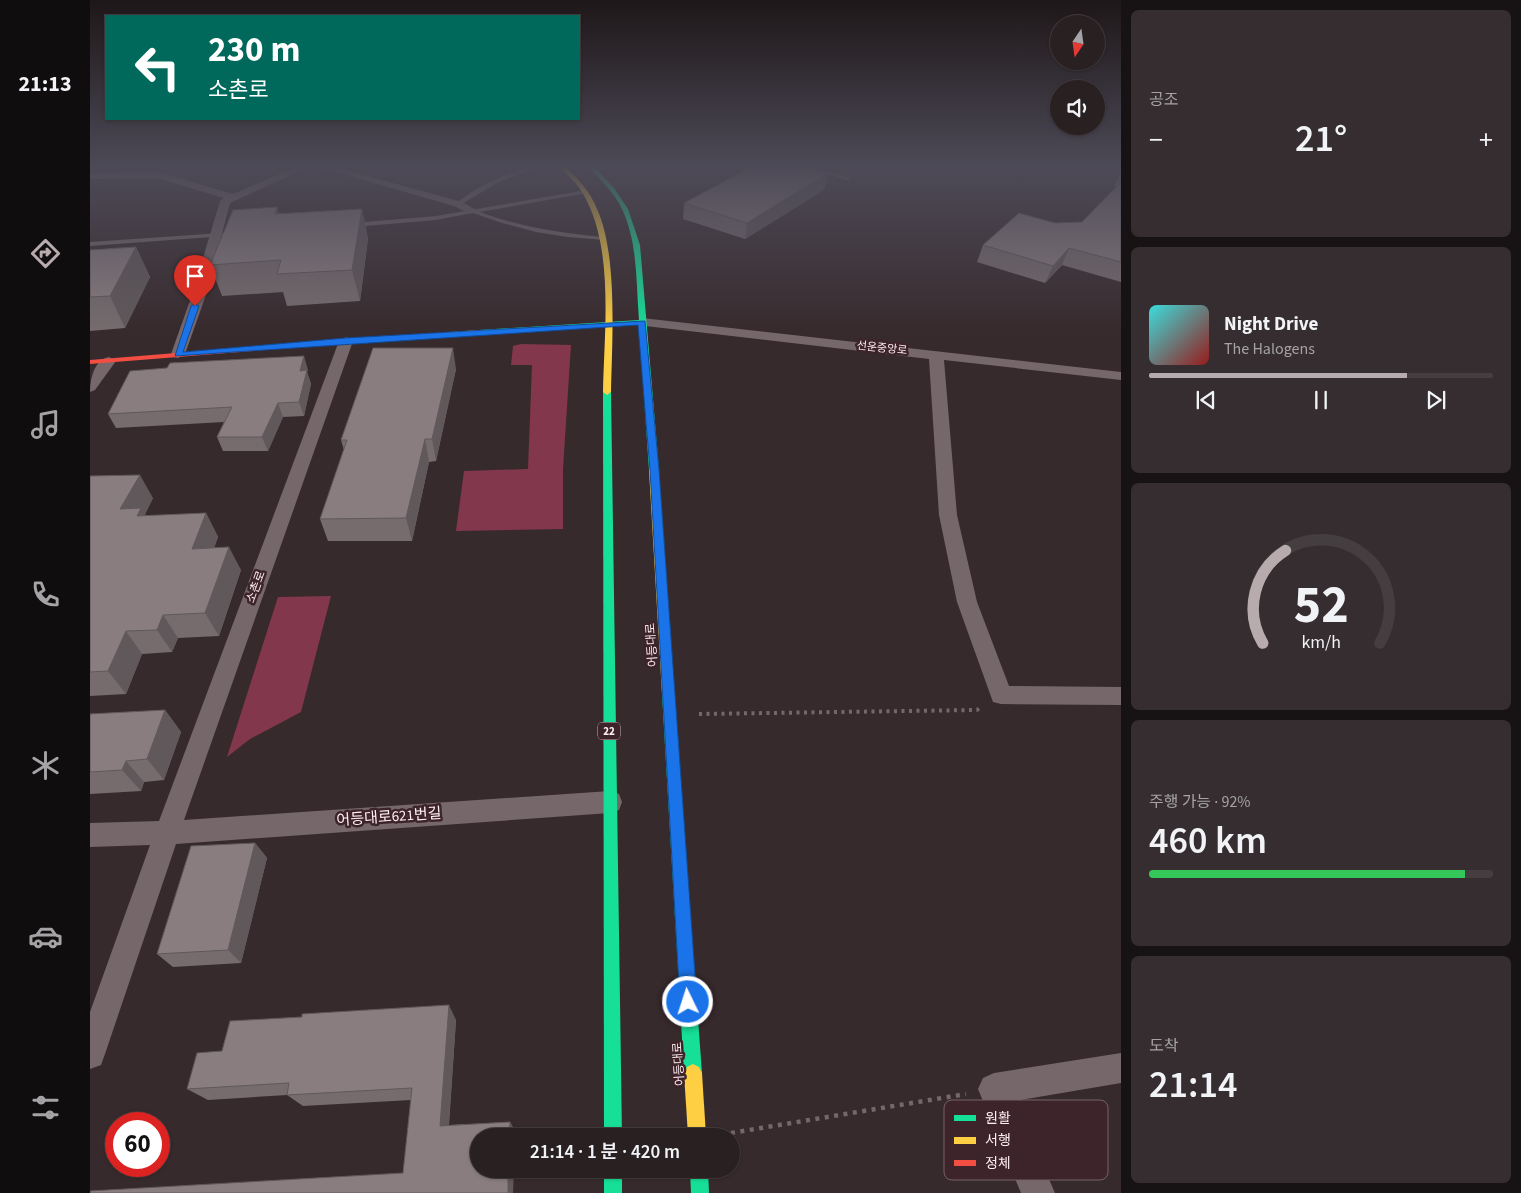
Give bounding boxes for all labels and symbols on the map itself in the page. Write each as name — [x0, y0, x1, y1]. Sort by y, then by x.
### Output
north arrow — [1050, 15, 1105, 70]
pin — [174, 255, 216, 306]
street label: 선운중앙로 — [856, 338, 908, 358]
street label: 소촌로 — [242, 569, 270, 605]
street label: 어등대로 — [642, 622, 662, 668]
road number: 22 — [598, 722, 620, 739]
street label: 어등대로621번길 — [336, 803, 442, 831]
position arrow — [661, 975, 713, 1027]
street label: 어등대로 — [669, 1041, 689, 1087]
legend — [944, 1100, 1108, 1180]
text: 원활 — [985, 1109, 1011, 1129]
speed limit sign: 60 — [105, 1112, 170, 1177]
text: 서행 — [985, 1131, 1011, 1151]
text: 정체 — [985, 1154, 1011, 1174]

